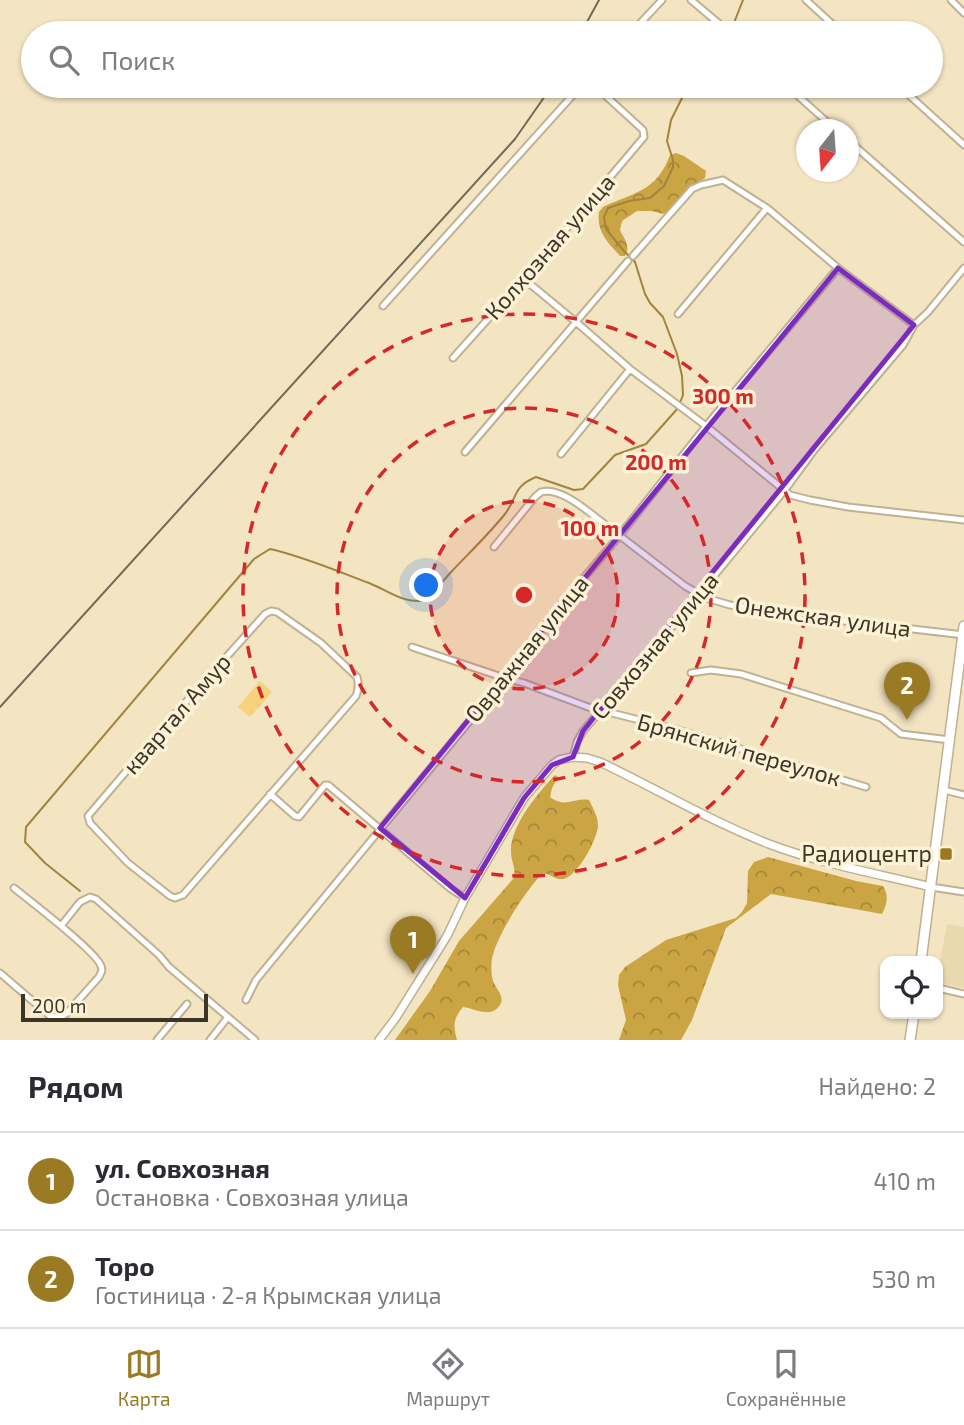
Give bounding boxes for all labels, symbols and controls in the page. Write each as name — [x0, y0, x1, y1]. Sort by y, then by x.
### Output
search box — [21, 21, 943, 98]
icon: search — [45, 41, 83, 79]
text: Поиск — [101, 44, 175, 75]
north arrow — [796, 119, 859, 182]
street label: Колхозная улица — [478, 168, 621, 326]
text: 300 m — [692, 383, 754, 408]
text: 200 m — [625, 449, 687, 474]
text: 100 m — [561, 515, 619, 540]
street label: Совхозная улица — [585, 566, 725, 725]
your location — [409, 568, 443, 602]
street label: Овражная улица — [459, 569, 595, 728]
centre of rings — [512, 583, 536, 607]
street label: Онежская улица — [733, 590, 913, 643]
street label: квартал Амур — [116, 647, 237, 780]
pin: 2 — [884, 662, 930, 720]
street label: Брянский переулок — [634, 707, 844, 792]
place label: Радиоцентр — [802, 839, 932, 867]
marker: Радиоцентр — [938, 846, 954, 862]
pin: 1 — [390, 916, 436, 974]
map controls — [880, 956, 943, 1019]
button: locate — [880, 956, 943, 1019]
scale bar — [21, 991, 208, 1023]
text: 200 m — [32, 994, 86, 1017]
text: Рядом — [28, 1068, 124, 1104]
text: Найдено: 2 — [819, 1072, 936, 1100]
text: ул. Совхозная — [95, 1152, 270, 1183]
text: 1 — [46, 1167, 56, 1195]
text: 410 m — [874, 1167, 936, 1195]
text: Остановка · Совхозная улица — [95, 1183, 409, 1211]
text: Торо — [95, 1250, 155, 1281]
text: 2 — [44, 1265, 58, 1293]
text: 530 m — [872, 1265, 936, 1293]
text: Гостиница · 2-я Крымская улица — [95, 1281, 441, 1309]
tab: Карта — [118, 1345, 171, 1410]
tab: Маршрут — [406, 1345, 490, 1410]
tab: Сохранённые — [726, 1345, 846, 1410]

